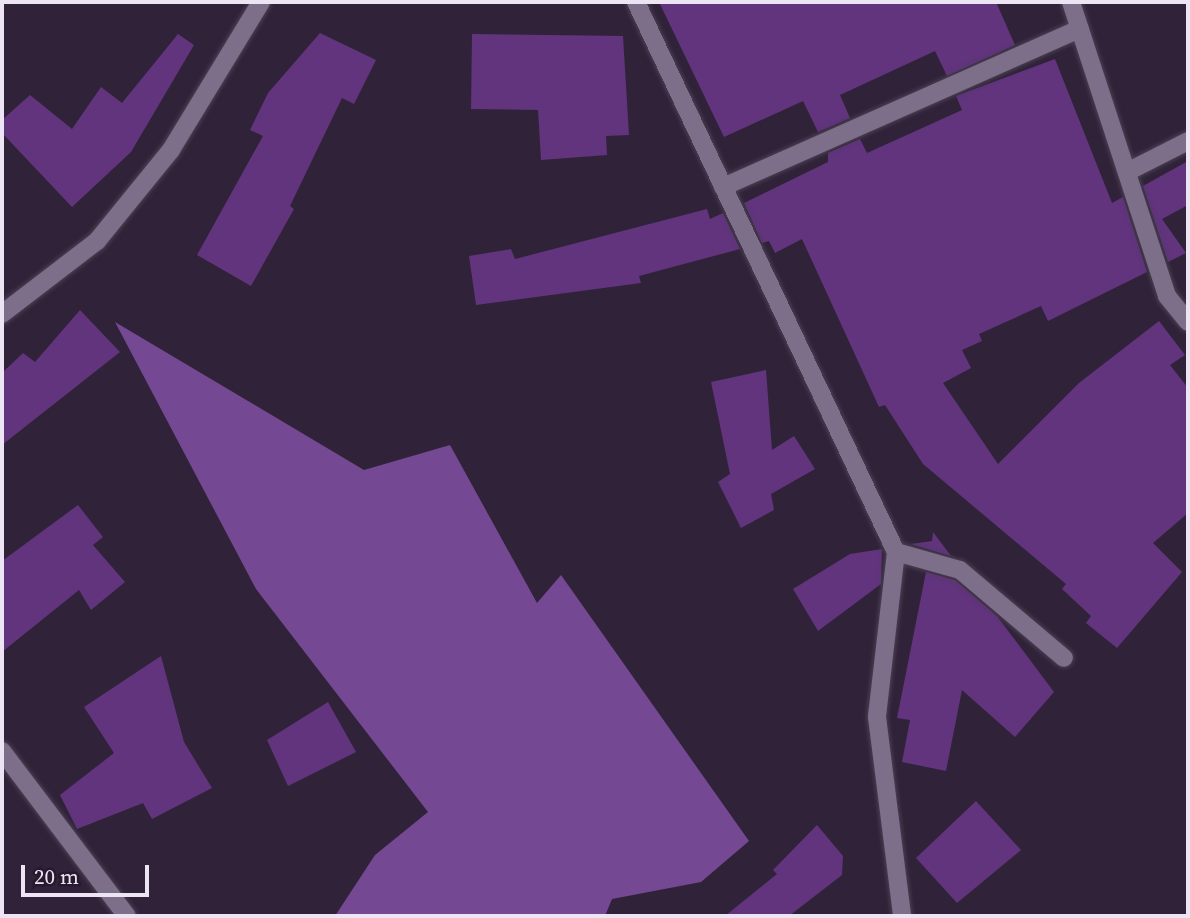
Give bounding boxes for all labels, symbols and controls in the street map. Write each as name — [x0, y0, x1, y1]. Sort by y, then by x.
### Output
scale bar — [24, 852, 152, 896]
text: 20 m — [34, 862, 79, 891]

